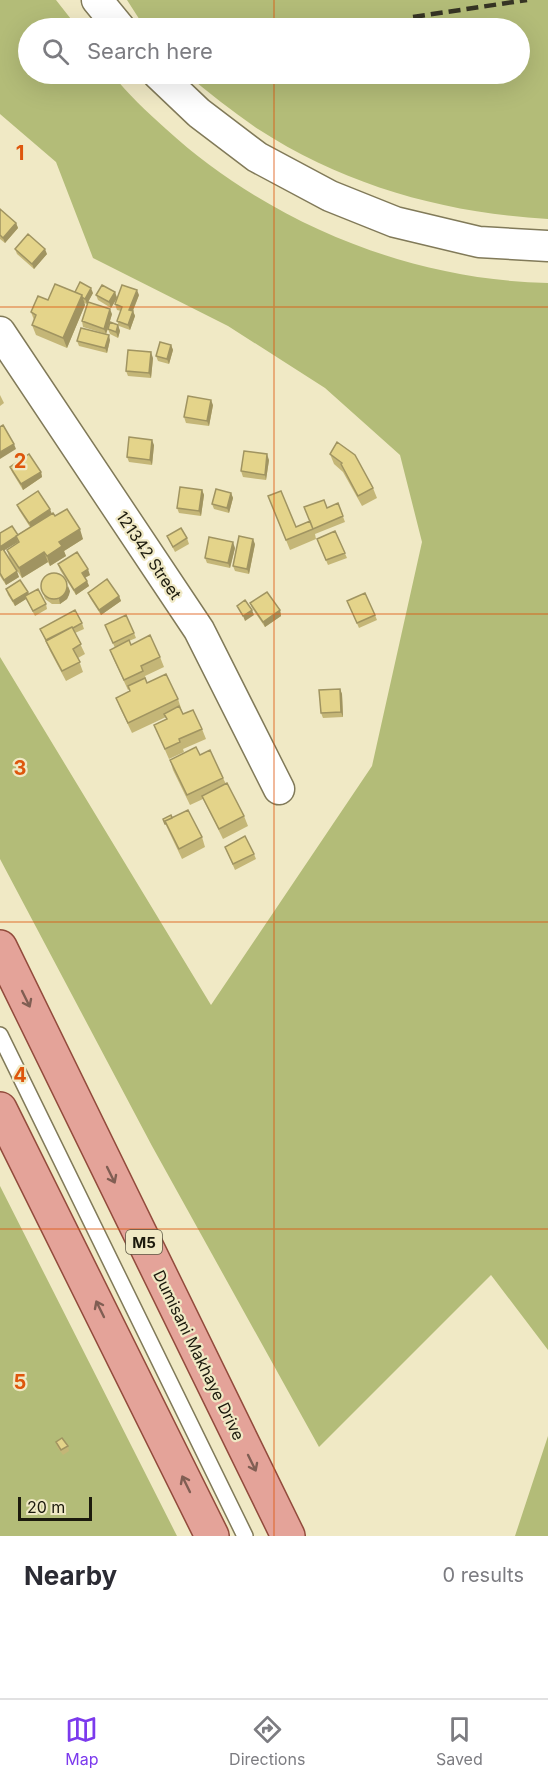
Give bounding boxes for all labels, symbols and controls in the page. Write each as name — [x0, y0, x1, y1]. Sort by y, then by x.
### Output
search box — [18, 18, 530, 84]
icon: search — [39, 35, 72, 68]
text: Search here — [87, 38, 213, 64]
text: 1 — [16, 141, 24, 165]
text: 2 — [14, 449, 26, 473]
street label: 121342 Street — [112, 507, 186, 603]
text: 3 — [14, 756, 26, 780]
one-way arrow — [20, 990, 32, 1008]
text: 4 — [13, 1063, 27, 1087]
one-way arrow — [106, 1165, 117, 1183]
road number: M5 — [126, 1230, 162, 1254]
street label: Dumisani Makhaye Drive — [149, 1267, 249, 1443]
one-way arrow — [93, 1300, 105, 1318]
text: 5 — [14, 1370, 26, 1394]
one-way arrow — [247, 1453, 259, 1471]
one-way arrow — [180, 1475, 192, 1493]
scale bar — [18, 1494, 92, 1522]
text: 20 m — [27, 1497, 65, 1517]
text: Nearby — [24, 1560, 117, 1591]
text: 0 results — [442, 1563, 524, 1587]
tab: Map — [65, 1713, 99, 1769]
tab: Directions — [229, 1713, 305, 1769]
tab: Saved — [436, 1713, 483, 1769]

